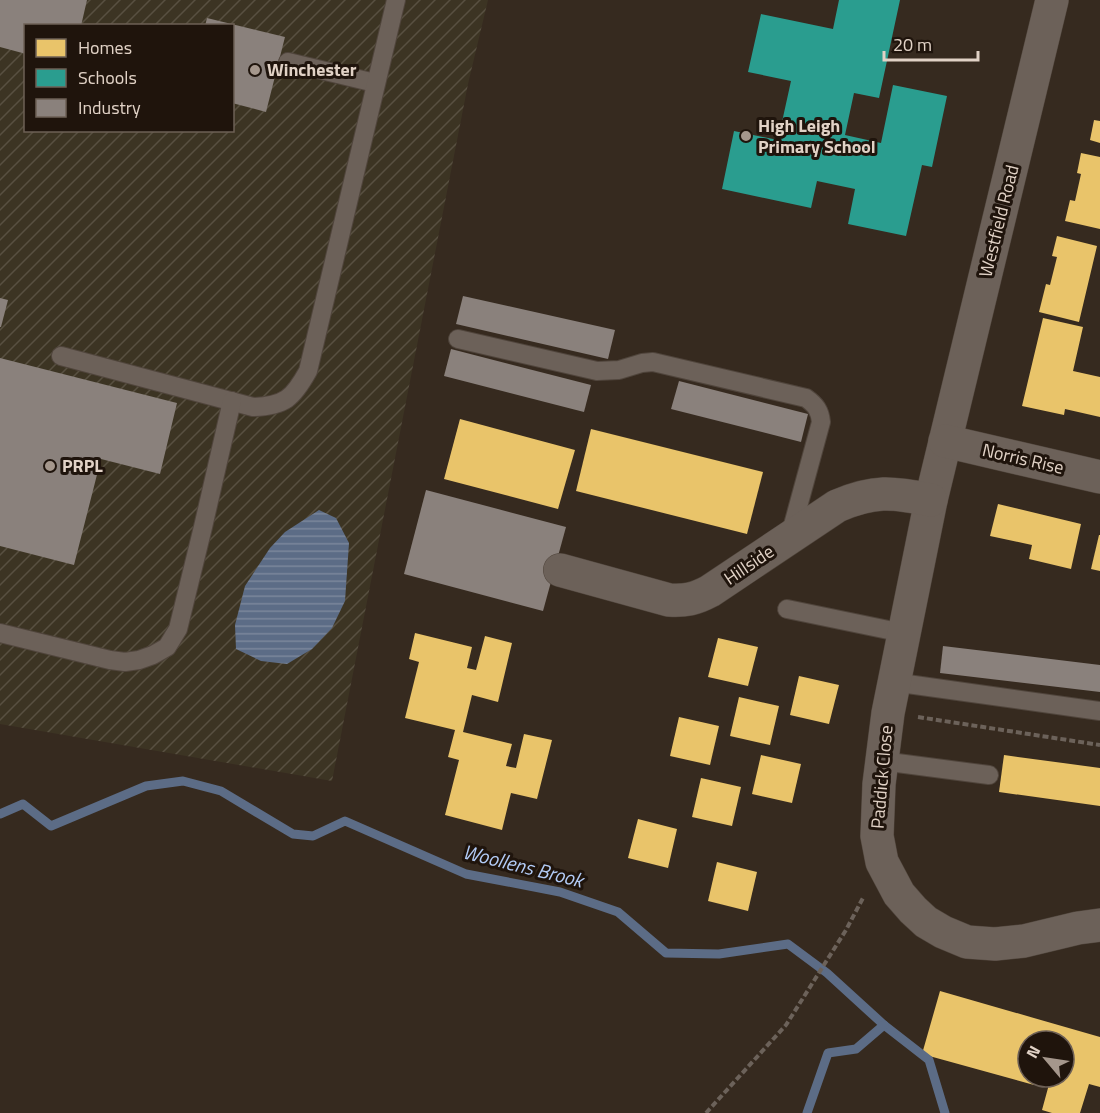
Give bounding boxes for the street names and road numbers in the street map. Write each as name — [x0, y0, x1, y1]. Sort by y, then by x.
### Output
street label: Westfield Road — [972, 162, 1026, 280]
street label: Norris Rise — [980, 436, 1066, 481]
street label: Hillside — [718, 538, 779, 591]
street label: Paddick Close — [864, 724, 899, 830]

